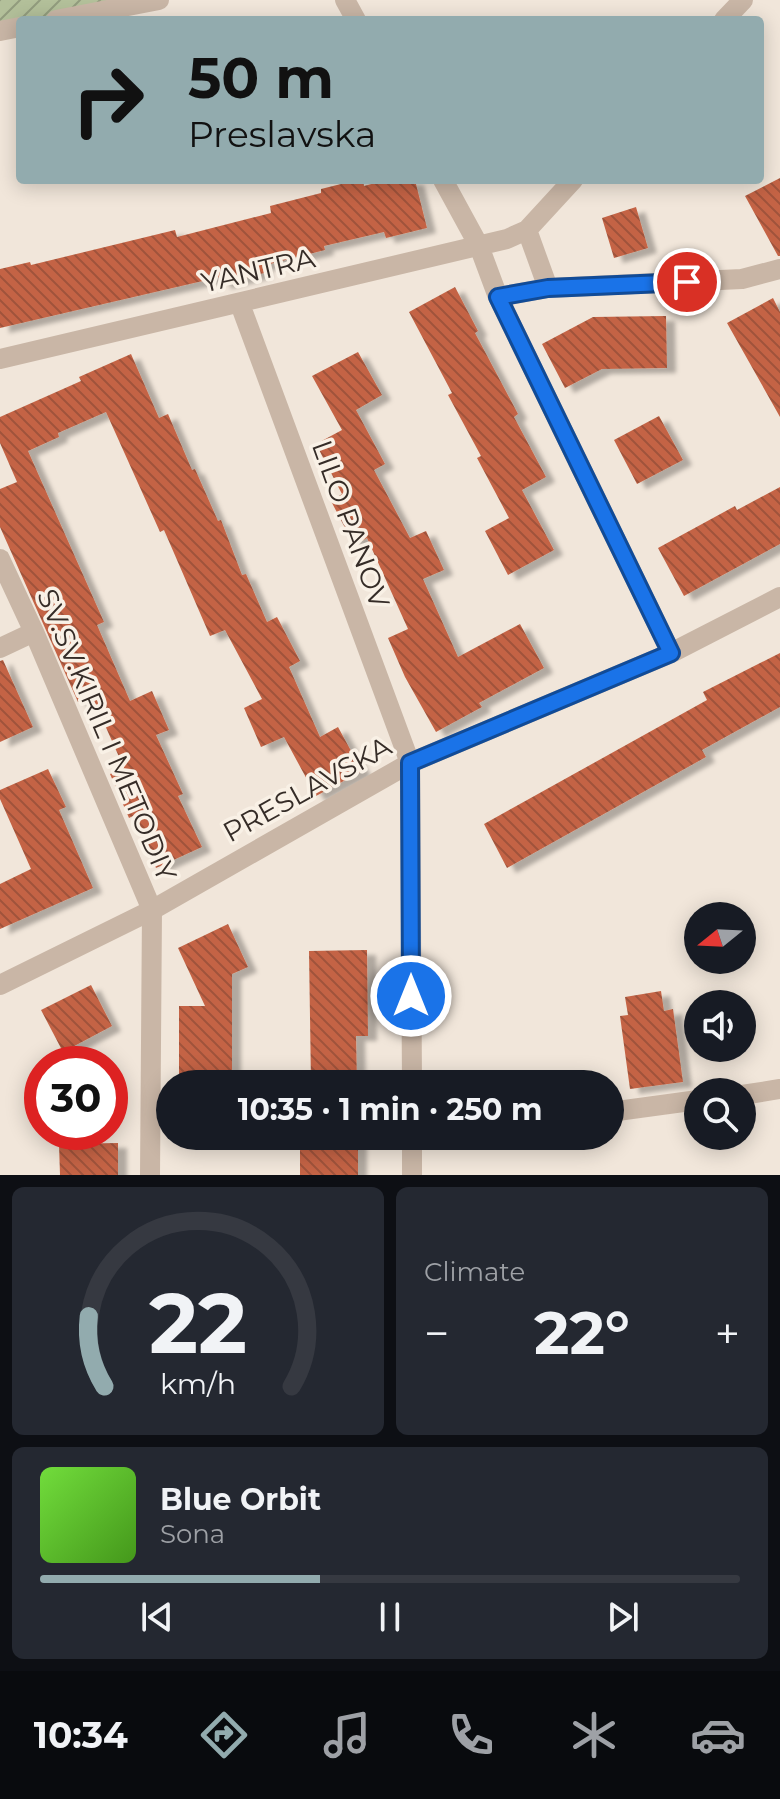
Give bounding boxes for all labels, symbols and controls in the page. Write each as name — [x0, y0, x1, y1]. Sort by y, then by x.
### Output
text: 50 m — [188, 44, 334, 112]
icon: right — [56, 48, 160, 152]
text: Preslavska — [188, 112, 376, 156]
street label: YANTRA — [198, 240, 319, 300]
pin — [653, 248, 721, 316]
icon: arrive — [665, 260, 709, 304]
street label: LILO PANOV — [305, 435, 397, 613]
street label: SV.SV.KIRIL I METODIY — [30, 584, 184, 886]
street label: PRESLAVSKA — [217, 728, 398, 849]
north arrow — [684, 902, 756, 974]
map controls — [684, 902, 756, 1150]
position arrow — [369, 954, 453, 1038]
button: sound — [684, 990, 756, 1062]
speed limit sign: 30 — [24, 1046, 128, 1150]
button: search — [684, 1078, 756, 1150]
text: 10:35 · 1 min · 250 m — [238, 1091, 542, 1128]
text: Climate — [424, 1256, 525, 1288]
text: 22 — [149, 1272, 247, 1374]
text: 22° — [534, 1296, 630, 1369]
text: − — [424, 1306, 449, 1360]
text: + — [715, 1306, 740, 1360]
text: km/h — [160, 1366, 236, 1401]
text: Blue Orbit — [160, 1481, 321, 1518]
text: Sona — [160, 1518, 225, 1550]
icon: previous — [135, 1595, 179, 1639]
icon: pause — [368, 1595, 412, 1639]
icon: next — [601, 1595, 645, 1639]
icon: directions — [196, 1707, 252, 1763]
icon: music — [319, 1707, 375, 1763]
icon: phone — [443, 1707, 499, 1763]
icon: climate — [566, 1707, 622, 1763]
icon: car — [690, 1707, 746, 1763]
text: 10:34 — [34, 1713, 128, 1757]

